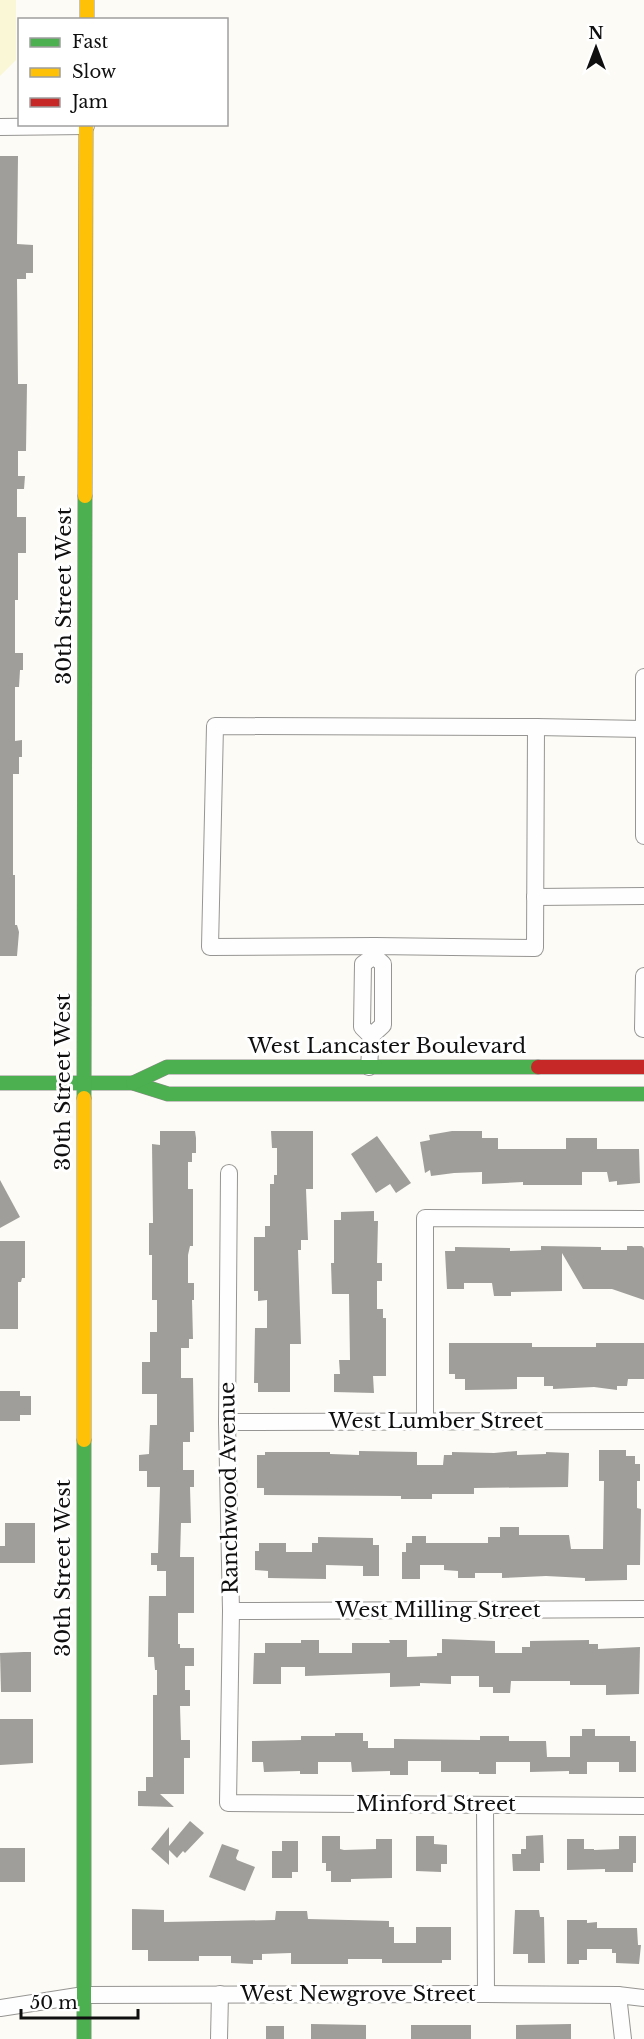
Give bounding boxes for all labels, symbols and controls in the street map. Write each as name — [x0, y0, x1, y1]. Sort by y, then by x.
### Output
legend — [18, 18, 228, 126]
north arrow — [566, 18, 626, 78]
text: N — [588, 23, 604, 43]
text: Fast — [72, 31, 109, 53]
text: Slow — [72, 61, 117, 83]
text: Jam — [70, 91, 108, 113]
street label: 30th Street West — [51, 507, 77, 685]
street label: 30th Street West — [50, 993, 76, 1171]
street label: West Lancaster Boulevard — [247, 1033, 526, 1059]
street label: Ranchwood Avenue — [214, 1382, 244, 1594]
street label: West Lumber Street — [328, 1408, 544, 1434]
street label: 30th Street West — [50, 1479, 76, 1657]
street label: West Milling Street — [334, 1597, 541, 1623]
street label: Minford Street — [356, 1791, 516, 1817]
street label: West Newgrove Street — [239, 1981, 476, 2007]
scale bar — [21, 1982, 138, 2020]
text: 50 m — [30, 1992, 78, 2014]

